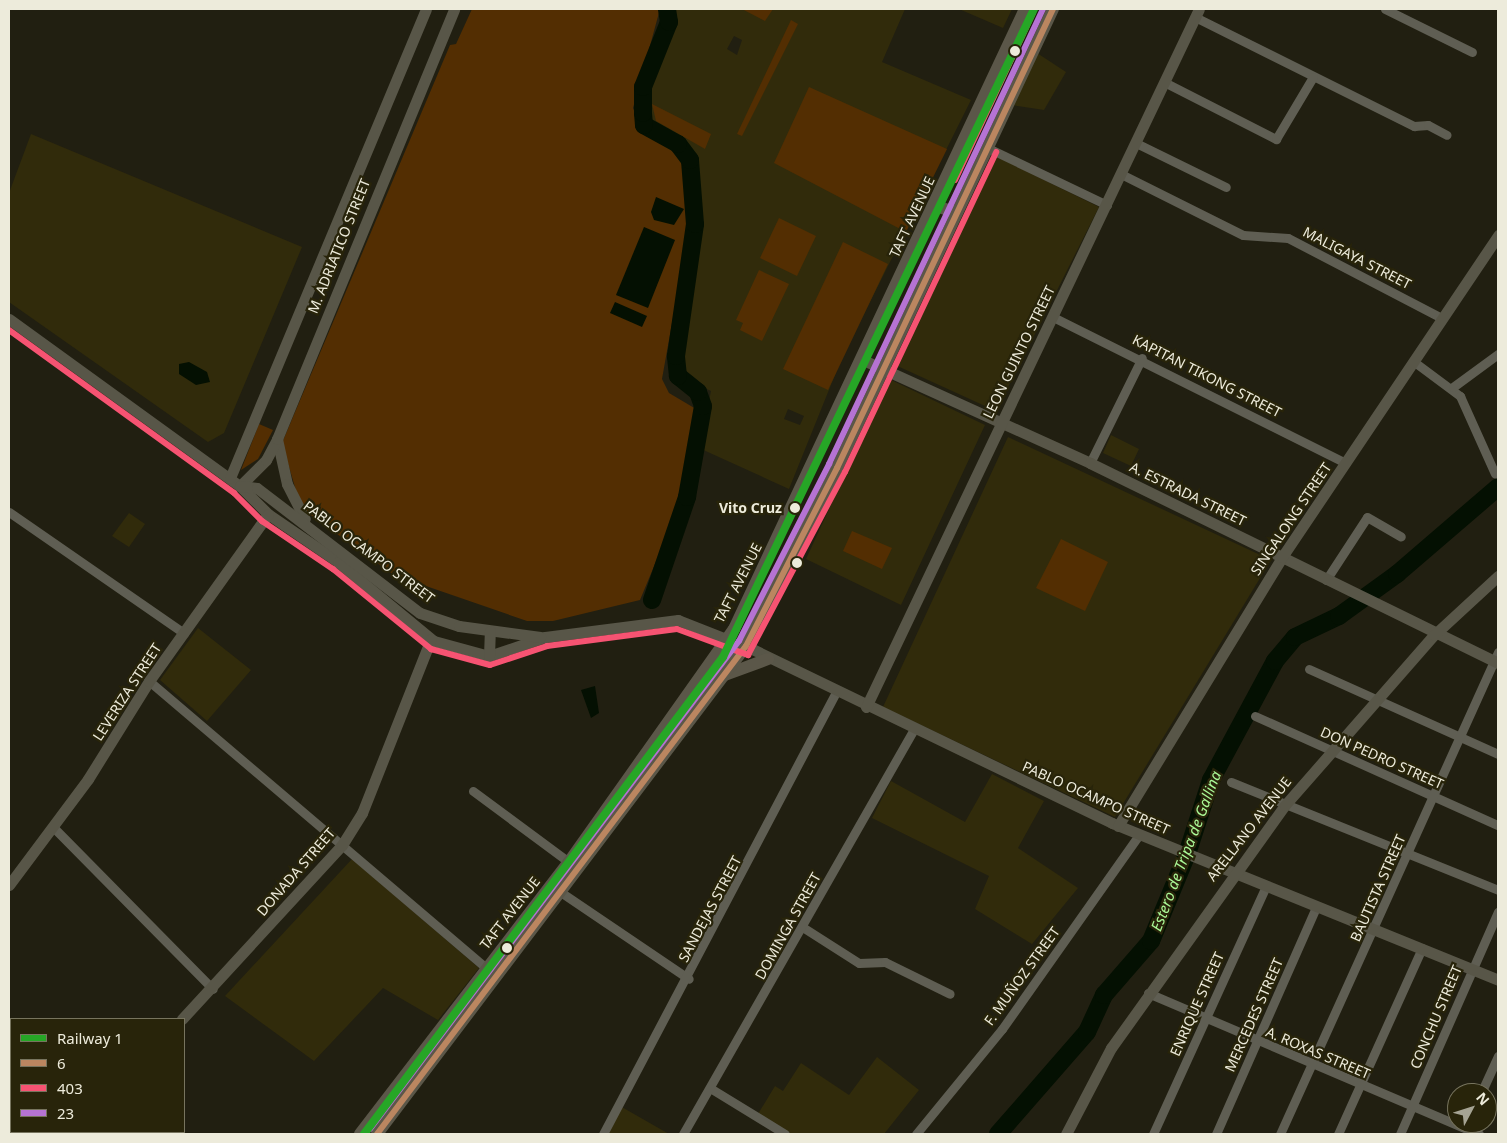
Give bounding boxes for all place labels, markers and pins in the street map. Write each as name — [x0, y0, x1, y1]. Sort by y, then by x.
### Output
unlabelled marker — [1010, 46, 1020, 56]
marker: Vito Cruz — [786, 499, 804, 517]
place label: Vito Cruz — [719, 500, 782, 516]
unlabelled marker — [792, 558, 802, 568]
unlabelled marker — [502, 943, 512, 953]

